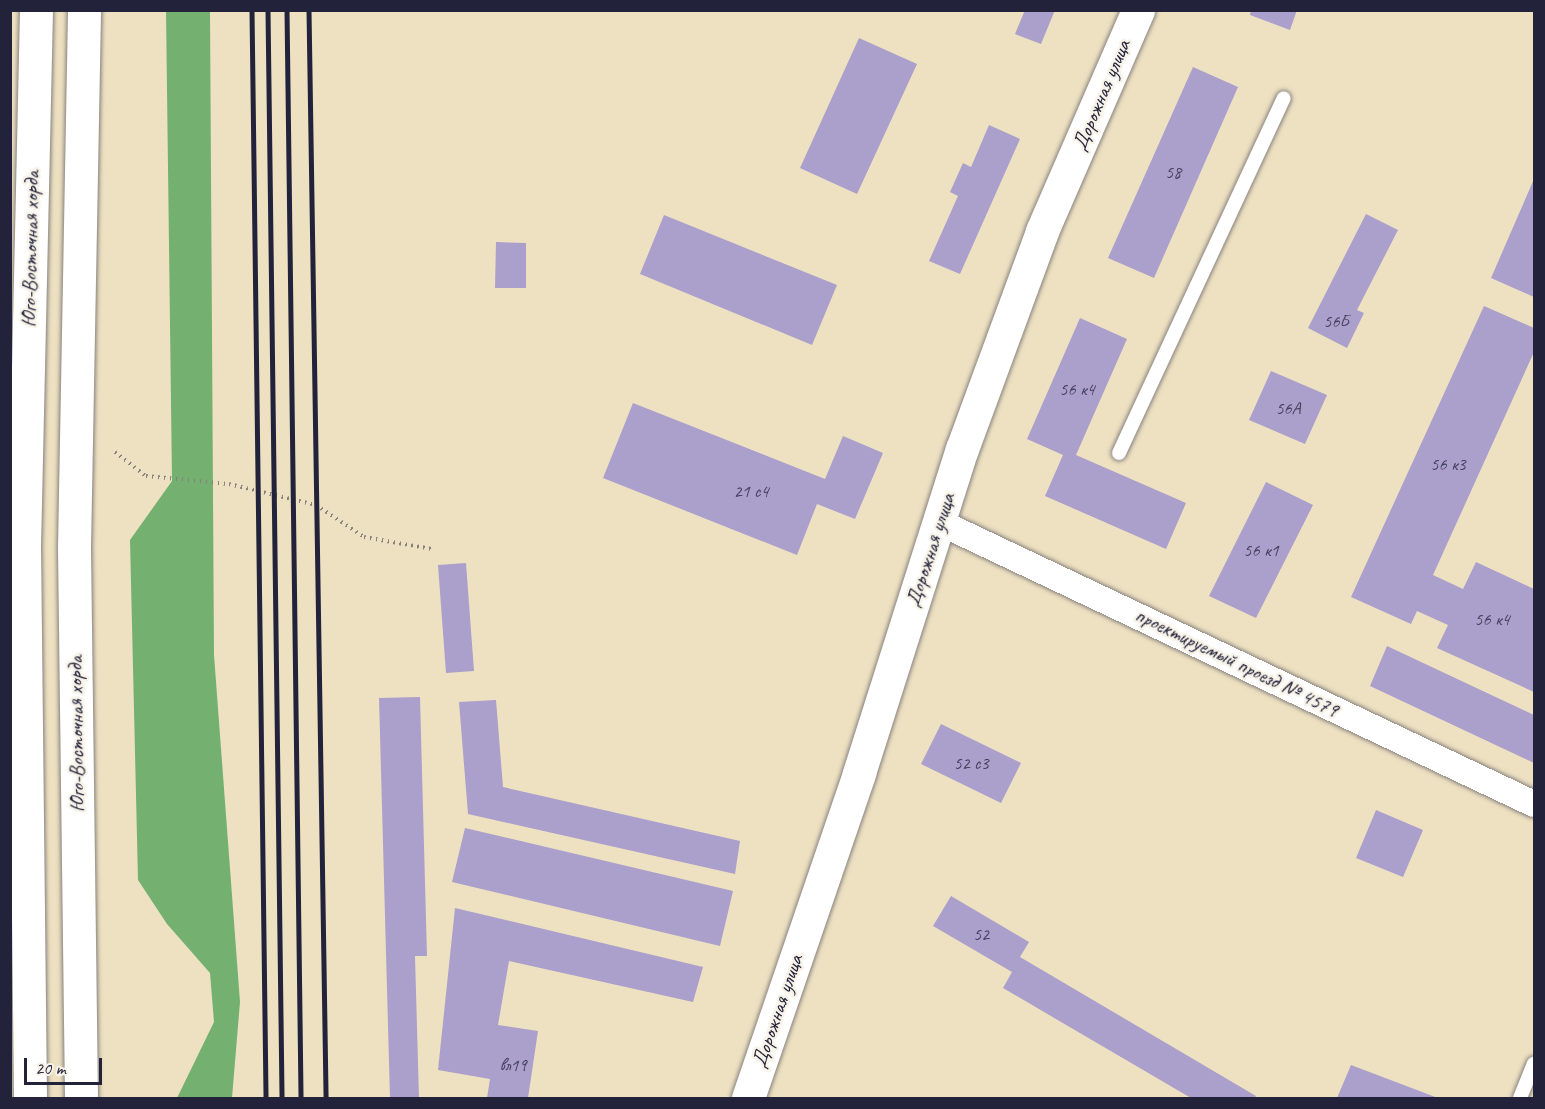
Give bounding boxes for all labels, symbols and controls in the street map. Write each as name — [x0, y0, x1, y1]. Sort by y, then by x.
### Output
street label: Дорожная улица — [1066, 35, 1136, 155]
house number: 58 — [1165, 161, 1181, 183]
street label: Юго-Восточная хорда — [16, 171, 44, 327]
house number: 56Б — [1323, 310, 1349, 332]
house number: 56 к4 — [1059, 378, 1095, 400]
house number: 56А — [1275, 397, 1301, 419]
house number: 56 к3 — [1430, 453, 1466, 475]
house number: 21 с4 — [733, 480, 769, 502]
street label: Дорожная улица — [900, 490, 960, 610]
house number: 56 к1 — [1243, 539, 1279, 561]
street label: проектируемый проезд № 4579 — [1131, 602, 1343, 722]
house number: 56 к4 — [1474, 608, 1510, 630]
street label: Юго-Восточная хорда — [62, 656, 90, 812]
house number: 52 с3 — [953, 752, 989, 774]
house number: 52 — [973, 923, 989, 945]
street label: Дорожная улица — [746, 951, 808, 1071]
scale bar — [27, 1046, 105, 1084]
house number: вл19 — [500, 1054, 526, 1076]
text: 20 m — [35, 1057, 66, 1079]

